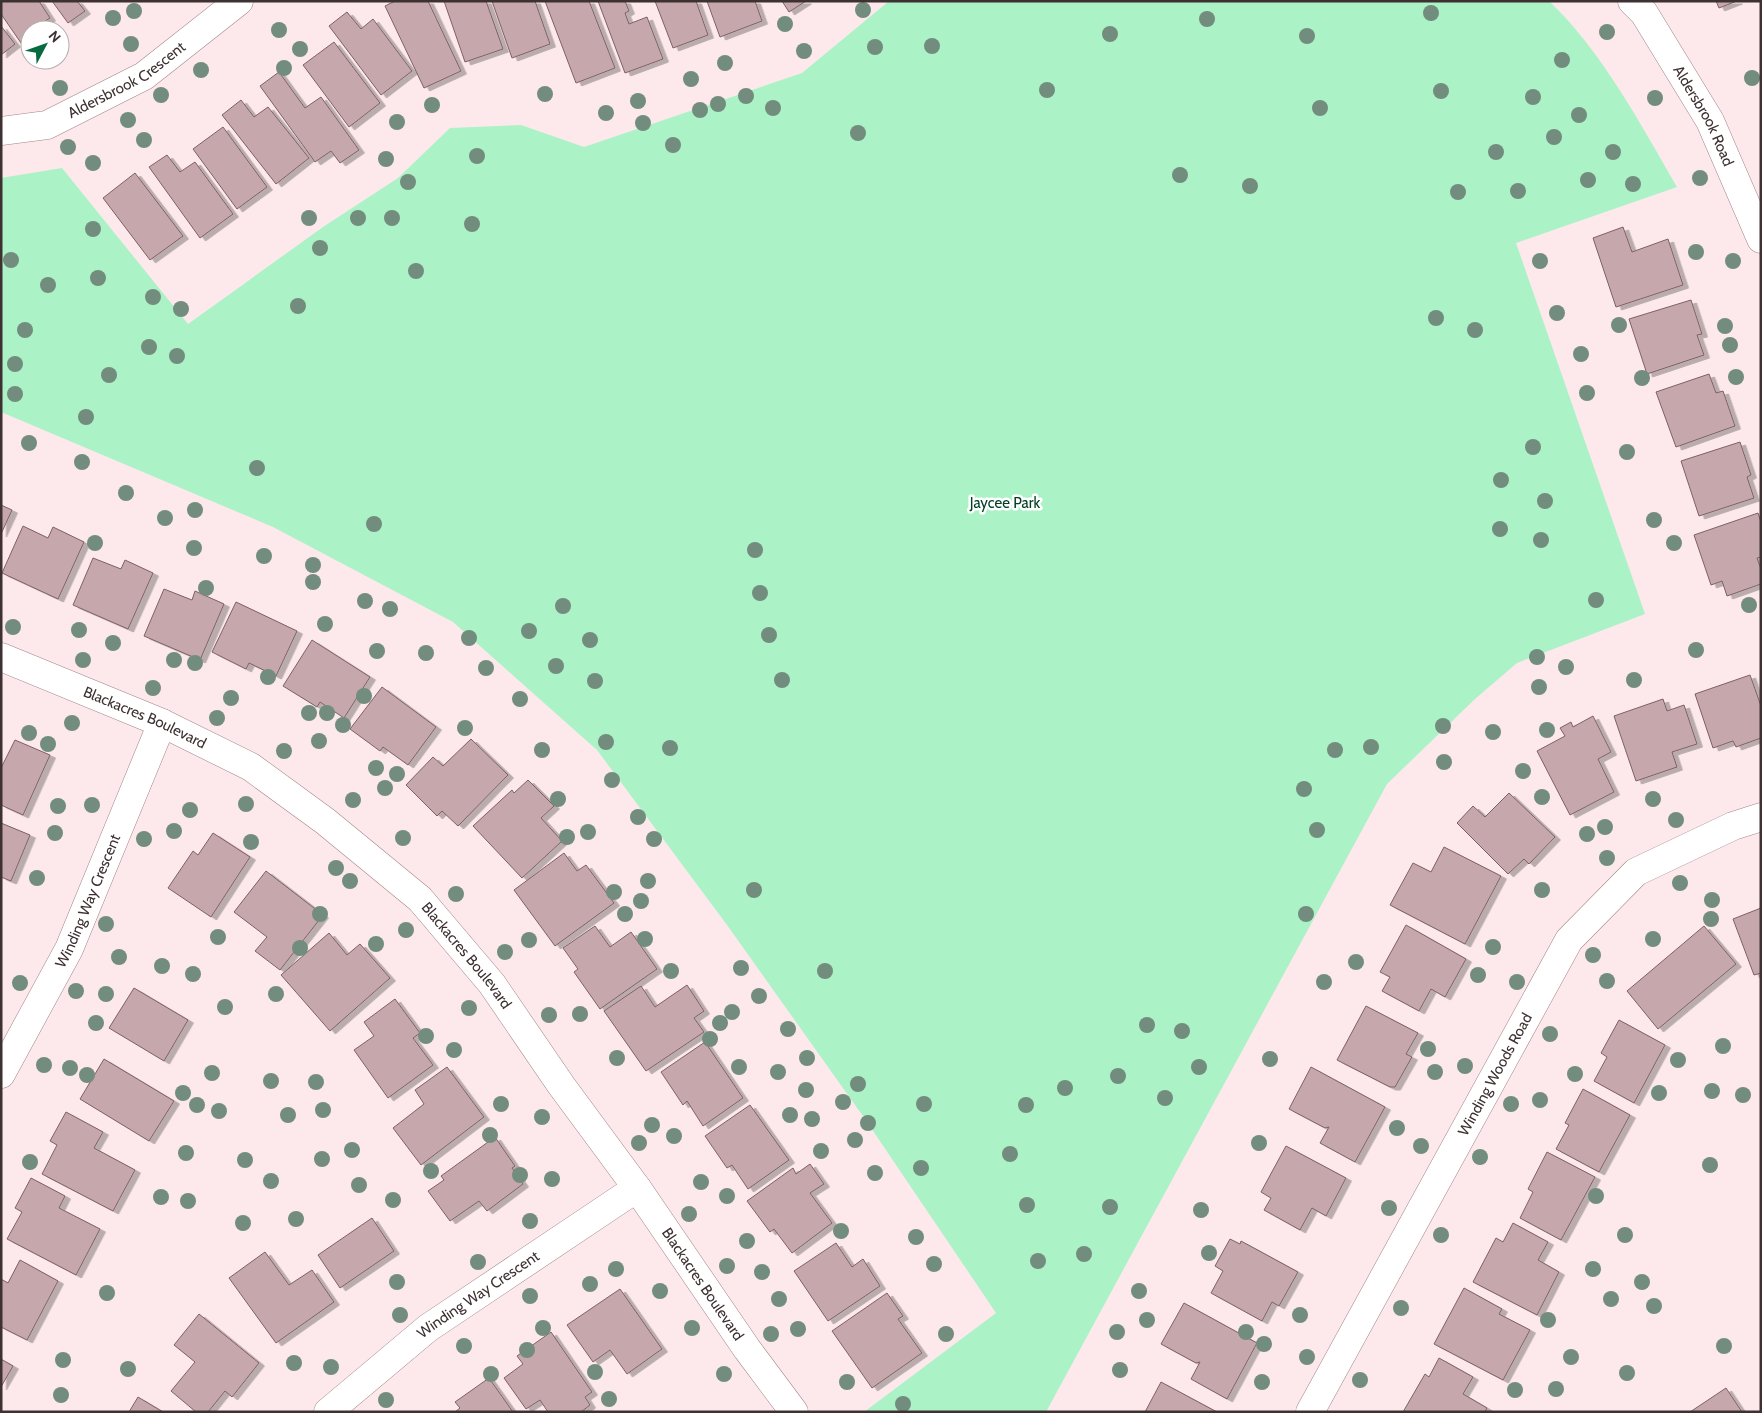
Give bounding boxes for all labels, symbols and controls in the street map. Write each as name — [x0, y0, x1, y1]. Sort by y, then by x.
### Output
north arrow — [20, 20, 70, 70]
text: N — [45, 27, 65, 46]
street label: Aldersbrook Crescent — [65, 38, 189, 122]
street label: Aldersbrook Road — [1669, 62, 1737, 169]
park label: Jaycee Park — [969, 494, 1041, 512]
street label: Blackacres Boulevard — [81, 683, 209, 752]
street label: Winding Way Crescent — [52, 832, 124, 971]
street label: Blackacres Boulevard — [418, 898, 515, 1012]
street label: Winding Woods Road — [1454, 1010, 1536, 1139]
street label: Blackacres Boulevard — [658, 1224, 748, 1344]
street label: Winding Way Crescent — [414, 1247, 543, 1342]

